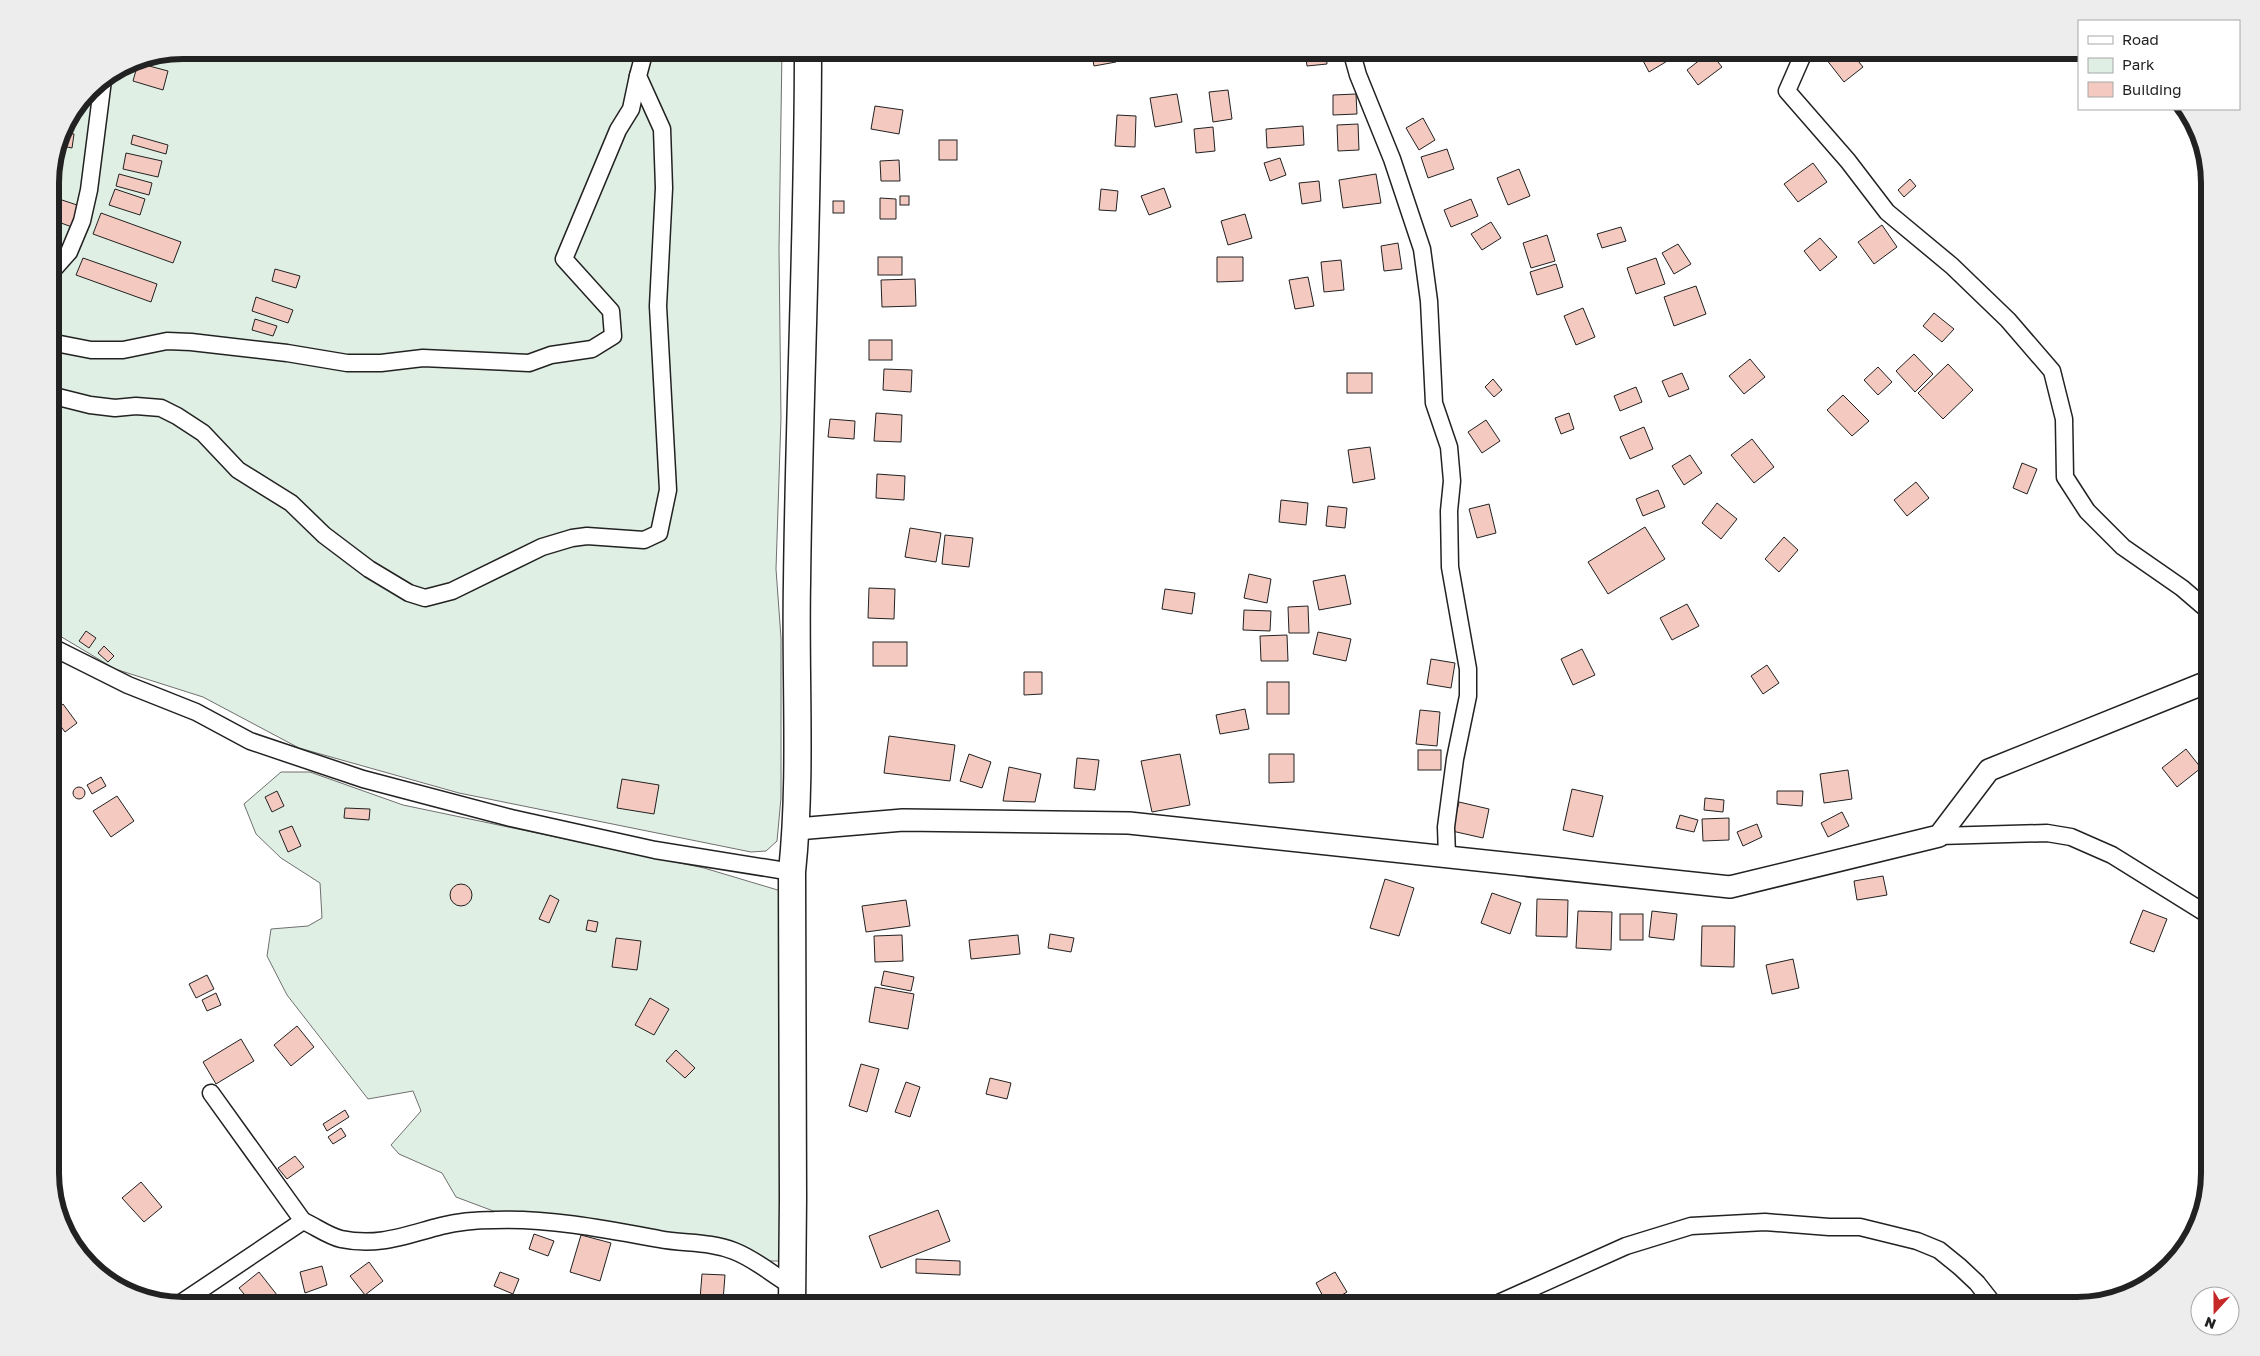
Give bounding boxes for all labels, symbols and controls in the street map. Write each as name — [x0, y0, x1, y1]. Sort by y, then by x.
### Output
legend — [2078, 20, 2240, 110]
text: Road — [2122, 30, 2159, 48]
text: Park — [2122, 55, 2155, 73]
text: Building — [2122, 80, 2182, 98]
north arrow — [2190, 1286, 2240, 1336]
text: N — [2202, 1314, 2218, 1333]

